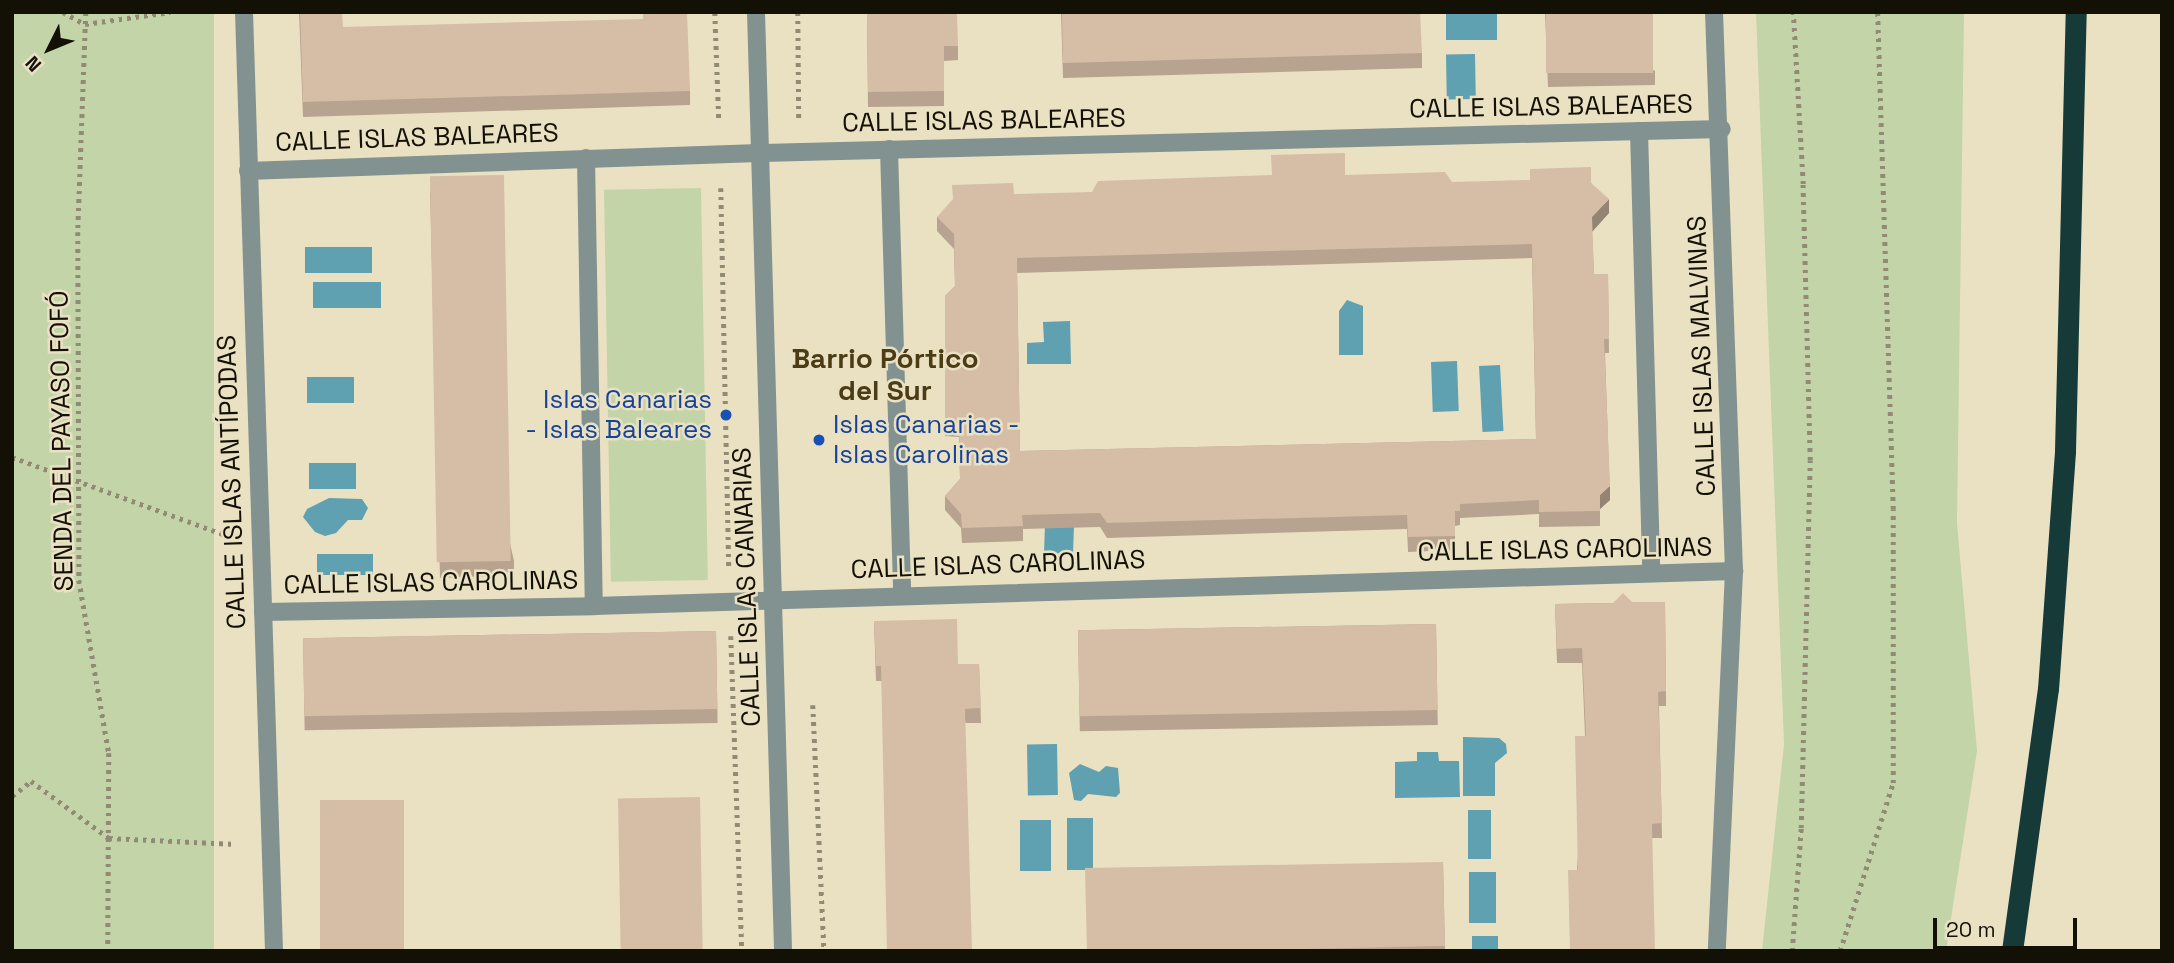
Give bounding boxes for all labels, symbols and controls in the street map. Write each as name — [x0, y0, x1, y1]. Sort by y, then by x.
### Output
north arrow — [14, 14, 84, 84]
text: N — [20, 50, 47, 77]
street label: CALLE ISLAS BALEARES — [1409, 89, 1693, 125]
street label: CALLE ISLAS BALEARES — [842, 103, 1126, 139]
street label: CALLE ISLAS BALEARES — [275, 117, 559, 159]
street label: CALLE ISLAS MALVINAS — [1682, 215, 1722, 497]
street label: SENDA DEL PAYASO FOFÓ — [44, 290, 80, 592]
street label: CALLE ISLAS ANTÍPODAS — [211, 334, 253, 630]
district label: Barrio Pórtico del Sur — [791, 341, 979, 407]
place label: Islas Canarias - Islas Baleares — [525, 384, 712, 446]
marker: Islas Canarias - Islas Baleares — [718, 407, 734, 423]
place label: Islas Canarias - Islas Carolinas — [833, 409, 1020, 471]
marker: Islas Canarias - Islas Carolinas — [811, 432, 827, 448]
street label: CALLE ISLAS CANARIAS — [727, 447, 767, 727]
street label: CALLE ISLAS CAROLINAS — [1417, 532, 1713, 568]
street label: CALLE ISLAS CAROLINAS — [850, 544, 1146, 586]
street label: CALLE ISLAS CAROLINAS — [283, 565, 579, 601]
scale bar — [1936, 904, 2080, 948]
text: 20 m — [1946, 916, 1996, 943]

